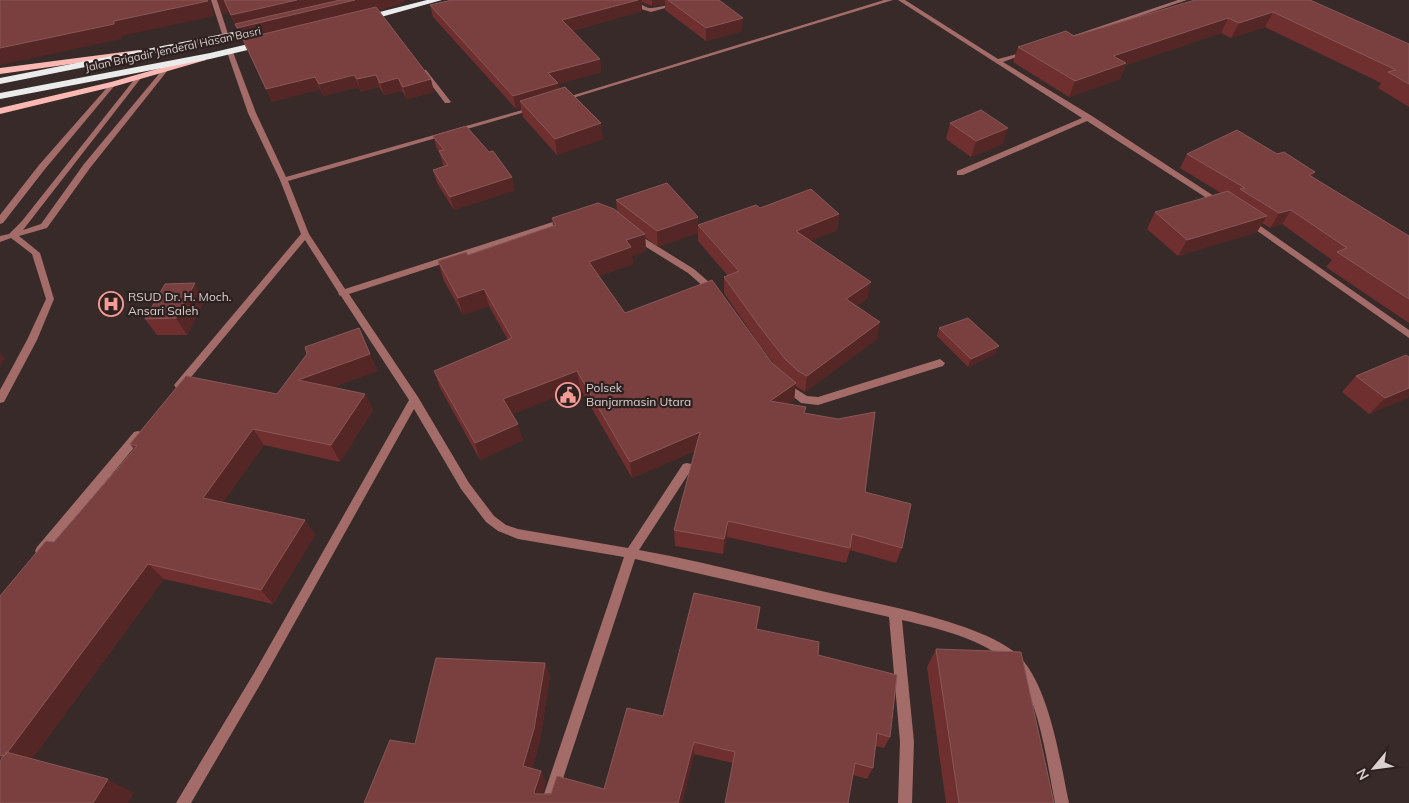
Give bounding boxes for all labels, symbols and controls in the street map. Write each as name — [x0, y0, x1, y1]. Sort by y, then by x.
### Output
street label: Jalan Brigadir Jenderal Hasan Basri — [84, 24, 262, 74]
place label: RSUD Dr. H. Moch. Ansari Saleh — [128, 289, 231, 318]
hospital icon: RSUD Dr. H. Moch. Ansari Saleh — [98, 291, 124, 317]
place label: Polsek Banjarmasin Utara — [586, 380, 691, 409]
public building icon: Polsek Banjarmasin Utara — [555, 382, 581, 408]
north arrow — [1349, 743, 1399, 793]
text: N — [1352, 765, 1373, 783]

